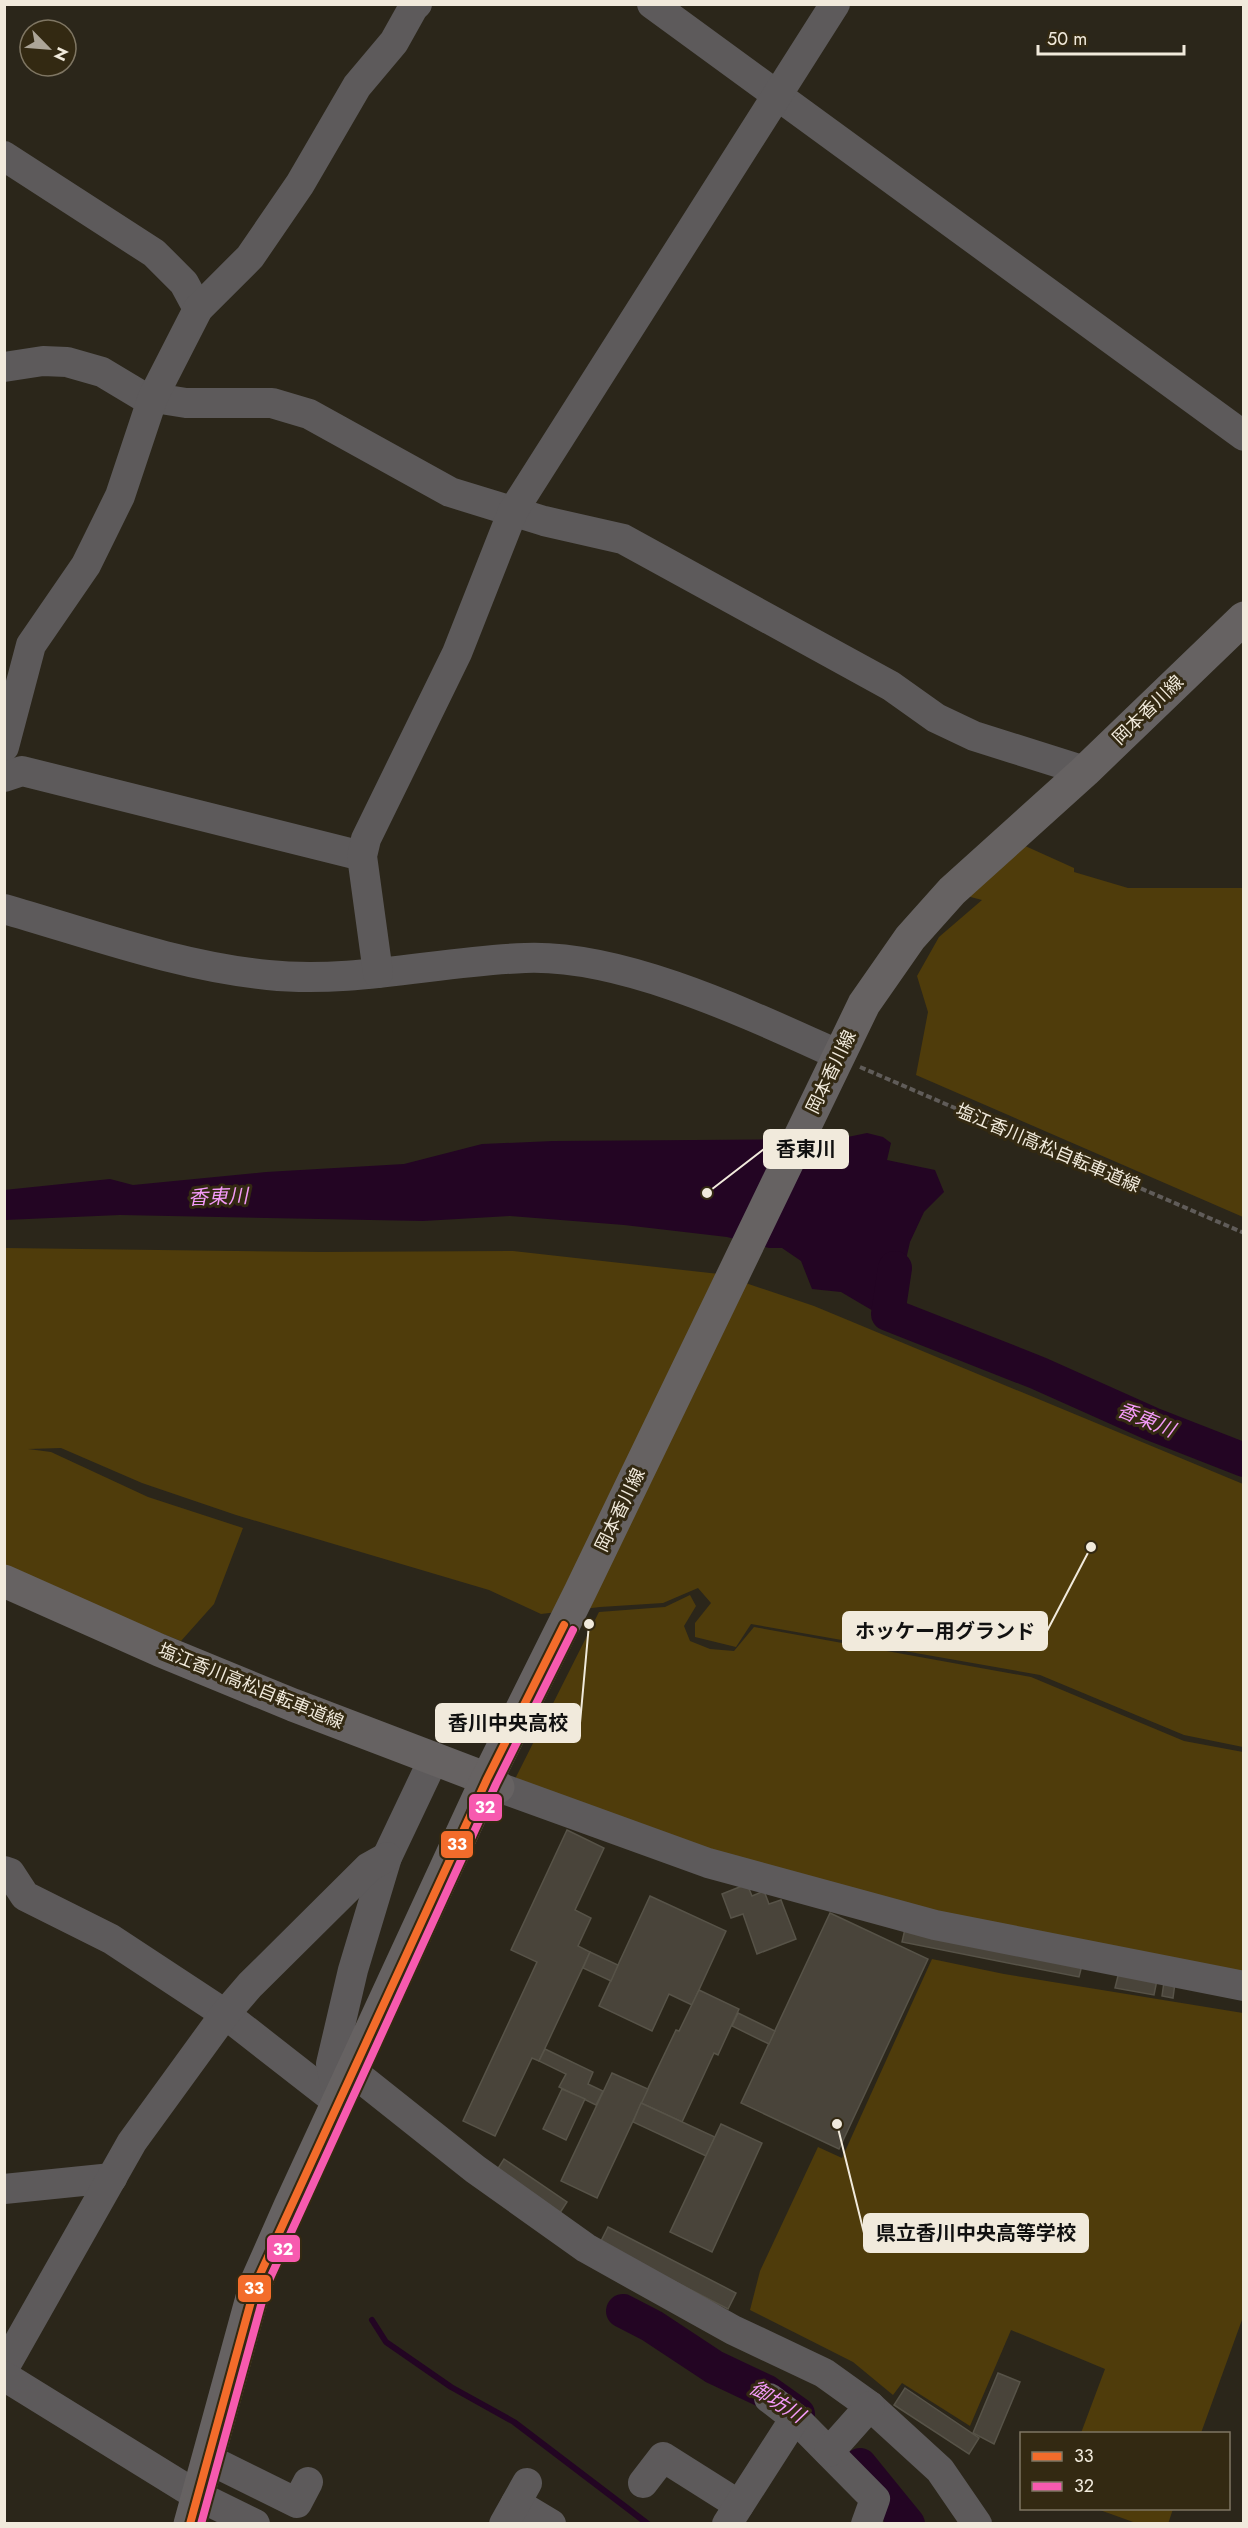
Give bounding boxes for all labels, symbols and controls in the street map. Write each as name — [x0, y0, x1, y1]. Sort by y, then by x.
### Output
north arrow — [18, 18, 78, 78]
scale bar — [1038, 18, 1184, 56]
text: 50 m — [1047, 26, 1087, 52]
text: N — [48, 44, 74, 65]
street label: 岡本香川線 — [1107, 669, 1189, 751]
street label: 岡本香川線 — [800, 1026, 862, 1118]
street label: 塩江香川高松自転車道線 — [952, 1097, 1144, 1199]
callout: 香東川 — [764, 1130, 848, 1168]
text: 香東川 — [776, 1135, 836, 1164]
water label: 香東川 — [188, 1181, 250, 1213]
water label: 香東川 — [1113, 1395, 1181, 1445]
street label: 岡本香川線 — [589, 1464, 651, 1556]
callout: ホッケー用グランド — [843, 1612, 1047, 1650]
text: ホッケー用グランド — [855, 1617, 1035, 1646]
street label: 塩江香川高松自転車道線 — [154, 1637, 348, 1735]
callout: 香川中央高校 — [436, 1704, 580, 1742]
text: 香川中央高校 — [448, 1709, 568, 1738]
line badge: 32 — [468, 1793, 503, 1822]
text: 32 — [475, 1796, 495, 1819]
line badge: 33 — [440, 1830, 474, 1859]
text: 33 — [447, 1833, 467, 1856]
callout: 県立香川中央高等学校 — [864, 2214, 1088, 2252]
text: 県立香川中央高等学校 — [876, 2219, 1076, 2248]
line badge: 32 — [266, 2234, 301, 2263]
text: 32 — [273, 2238, 293, 2261]
line badge: 33 — [237, 2274, 272, 2303]
text: 33 — [244, 2277, 264, 2300]
water label: 御坊川 — [744, 2374, 812, 2431]
legend — [1020, 2432, 1230, 2510]
text: 33 — [1074, 2443, 1094, 2469]
text: 32 — [1074, 2473, 1094, 2499]

